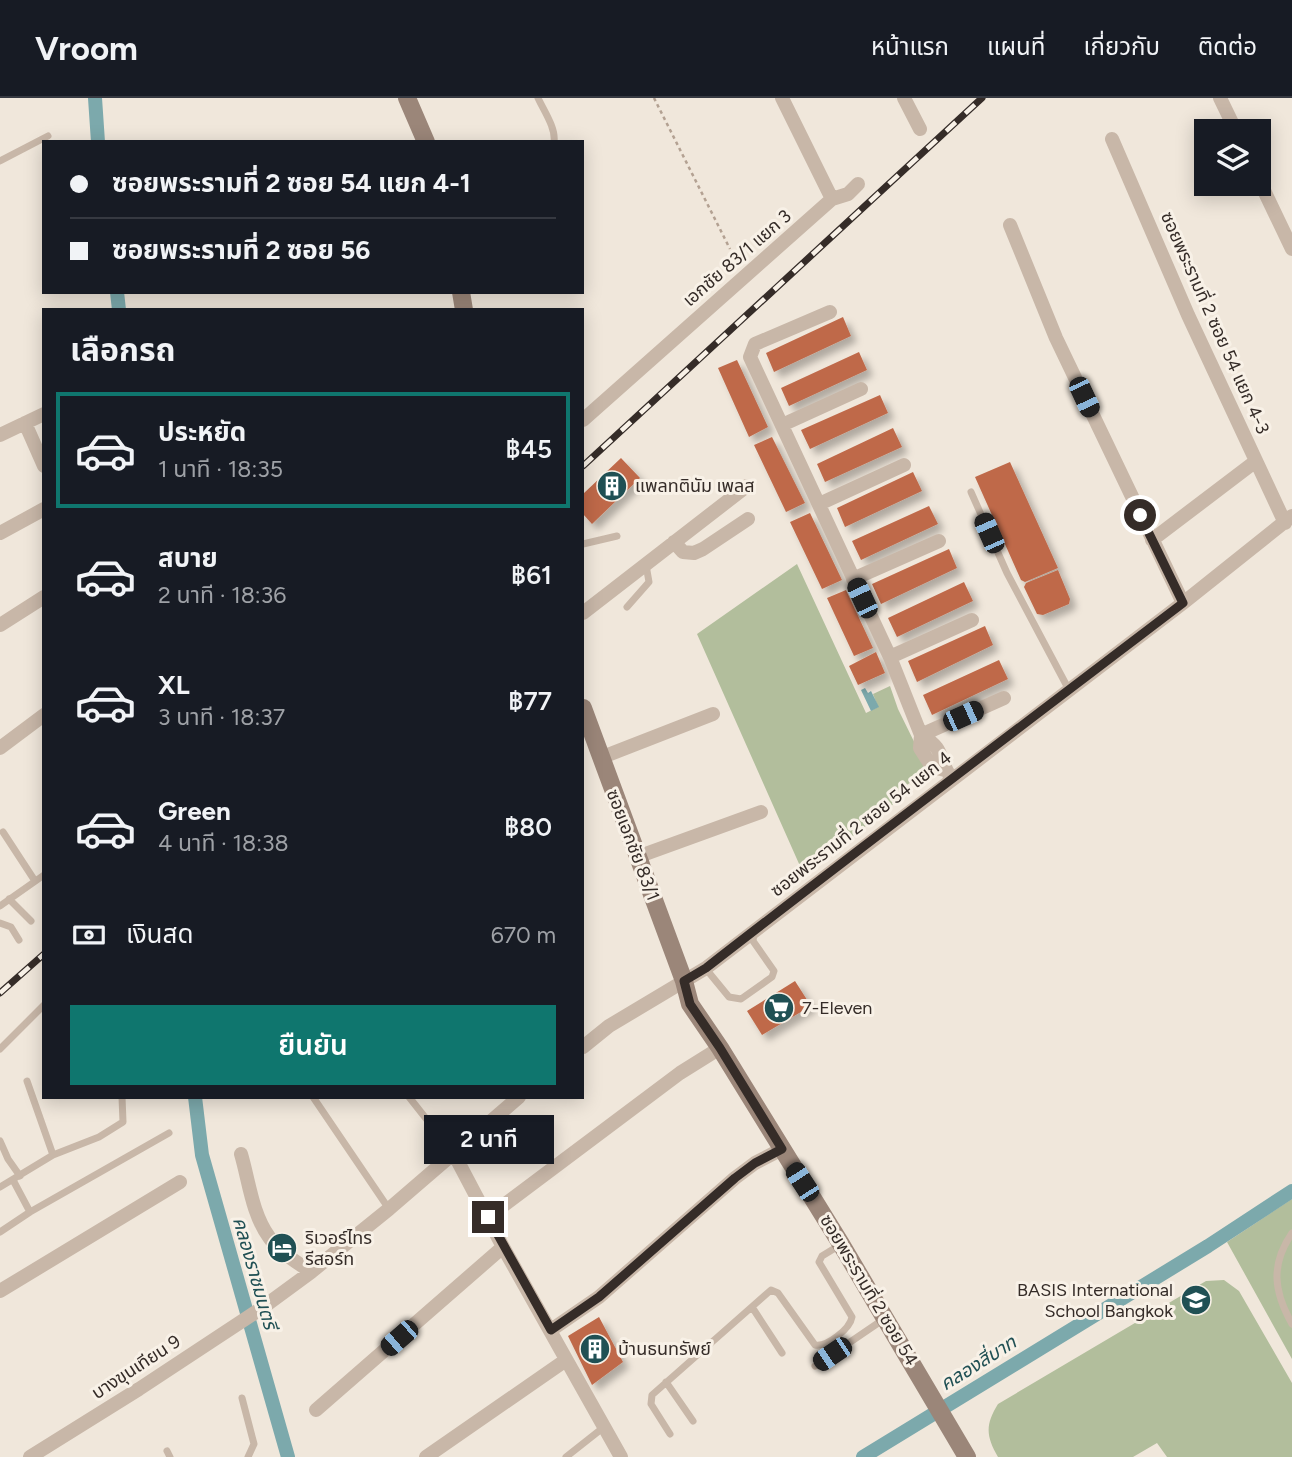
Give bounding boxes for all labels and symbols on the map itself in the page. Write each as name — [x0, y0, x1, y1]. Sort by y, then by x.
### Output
street label: เอกชัย 83/1 แยก 3 — [678, 205, 796, 311]
street label: ซอยพระรามที่ 2 ซอย 54 แยก 4-3 — [1156, 208, 1276, 438]
car — [1066, 374, 1103, 420]
building icon: แพลทตินัม เพลส — [595, 469, 629, 503]
place label: แพลทตินัม เพลส — [635, 475, 755, 497]
route start — [1124, 499, 1156, 531]
car — [971, 510, 1008, 556]
car — [844, 575, 881, 621]
car — [940, 698, 987, 734]
street label: ซอยพระรามที่ 2 ซอย 54 แยก 4 — [765, 745, 956, 902]
street label: ซอยเอกชัย 83/1 — [602, 786, 664, 904]
supermarket icon: 7-Eleven — [762, 991, 796, 1025]
place label: 7-Eleven — [802, 997, 872, 1019]
callout: 2 นาที — [423, 1116, 553, 1164]
car — [782, 1159, 823, 1205]
route end — [472, 1201, 504, 1233]
street label: ซอยพระรามที่ 2 ซอย 54 — [815, 1209, 925, 1370]
water label: คลองราชมนตรี — [228, 1214, 283, 1336]
place label: ริเวอร์ไทร รีสอร์ท — [305, 1227, 372, 1270]
hotel icon: ริเวอร์ไทร รีสอร์ท — [265, 1231, 299, 1265]
place label: BASIS International School Bangkok — [1017, 1279, 1173, 1322]
school or university icon: BASIS International School Bangkok — [1179, 1283, 1213, 1317]
car — [377, 1316, 422, 1360]
water label: คลองสี่บาท — [935, 1328, 1021, 1395]
street label: บางขุนเทียน 9 — [88, 1330, 184, 1404]
building icon: บ้านธนทรัพย์ — [578, 1332, 612, 1366]
car — [809, 1334, 856, 1374]
place label: บ้านธนทรัพย์ — [618, 1338, 711, 1360]

